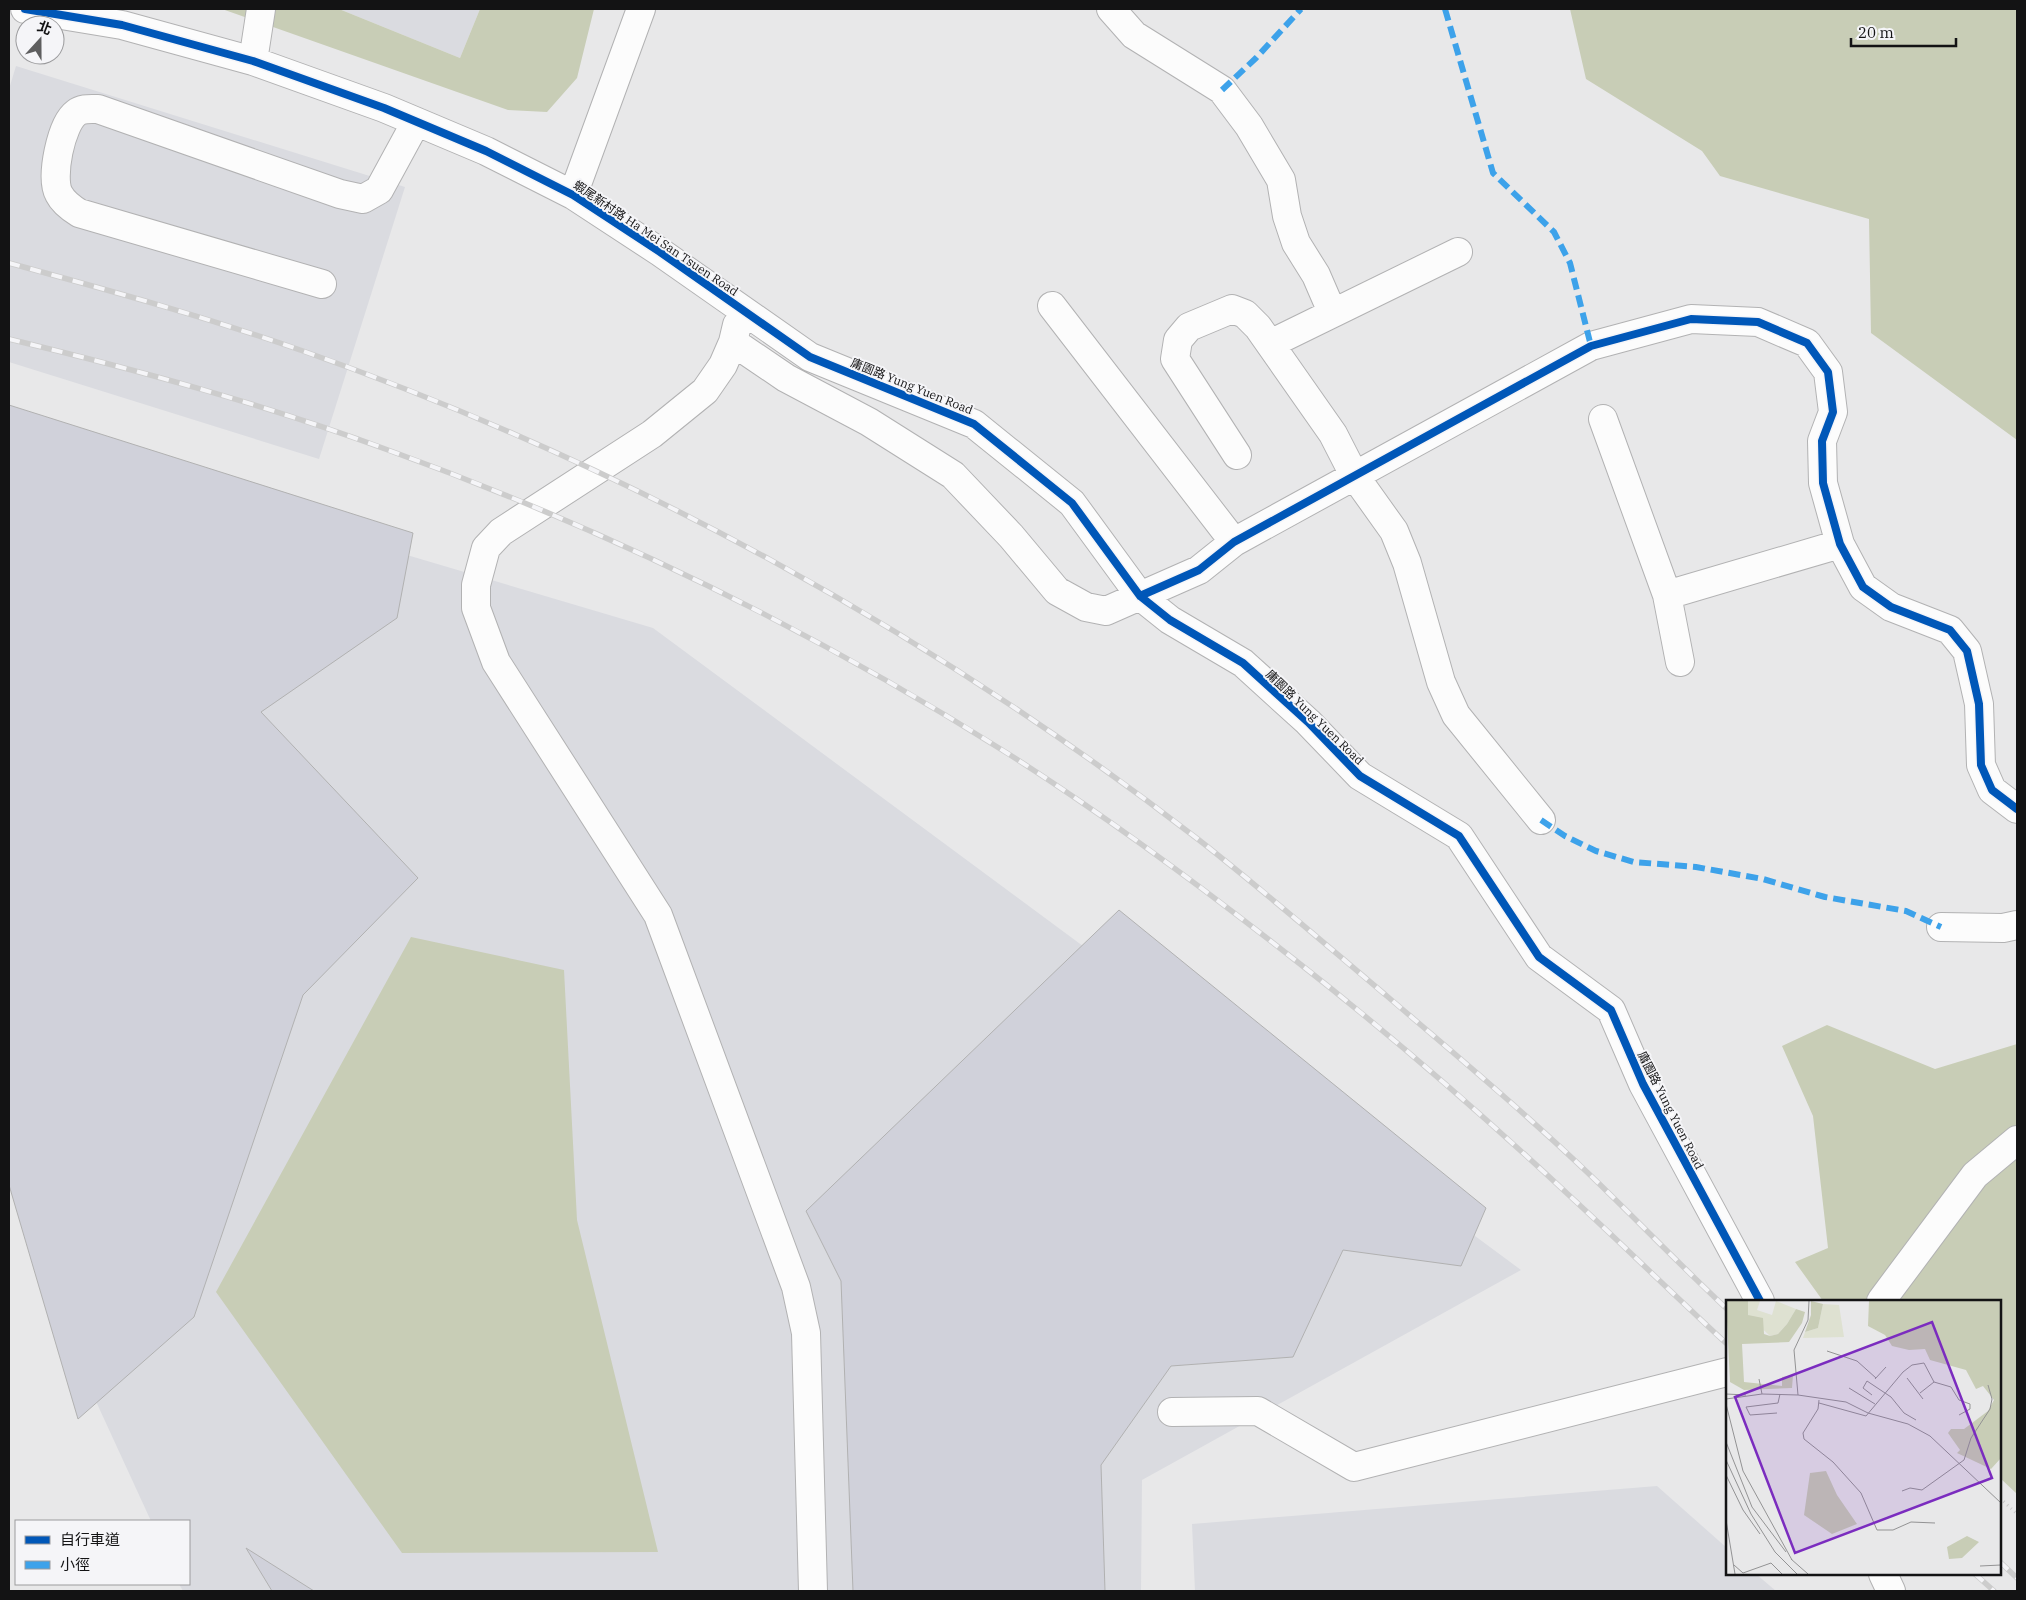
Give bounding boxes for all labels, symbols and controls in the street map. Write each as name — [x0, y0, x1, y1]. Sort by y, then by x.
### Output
north arrow — [15, 15, 65, 65]
scale bar — [1851, 15, 1956, 47]
text: 北 — [35, 17, 54, 39]
text: 20 m — [1858, 23, 1894, 42]
street label: 蝦尾新村路 Ha Mei San Tsuen Road — [571, 177, 741, 299]
street label: 庸園路 Yung Yuen Road — [849, 355, 975, 417]
street label: 庸園路 Yung Yuen Road — [1263, 666, 1367, 768]
street label: 庸園路 Yung Yuen Road — [1635, 1049, 1707, 1171]
inset map — [1726, 1300, 2001, 1575]
legend — [15, 1520, 190, 1585]
text: 自行車道 — [60, 1530, 120, 1549]
text: 小徑 — [60, 1555, 90, 1574]

